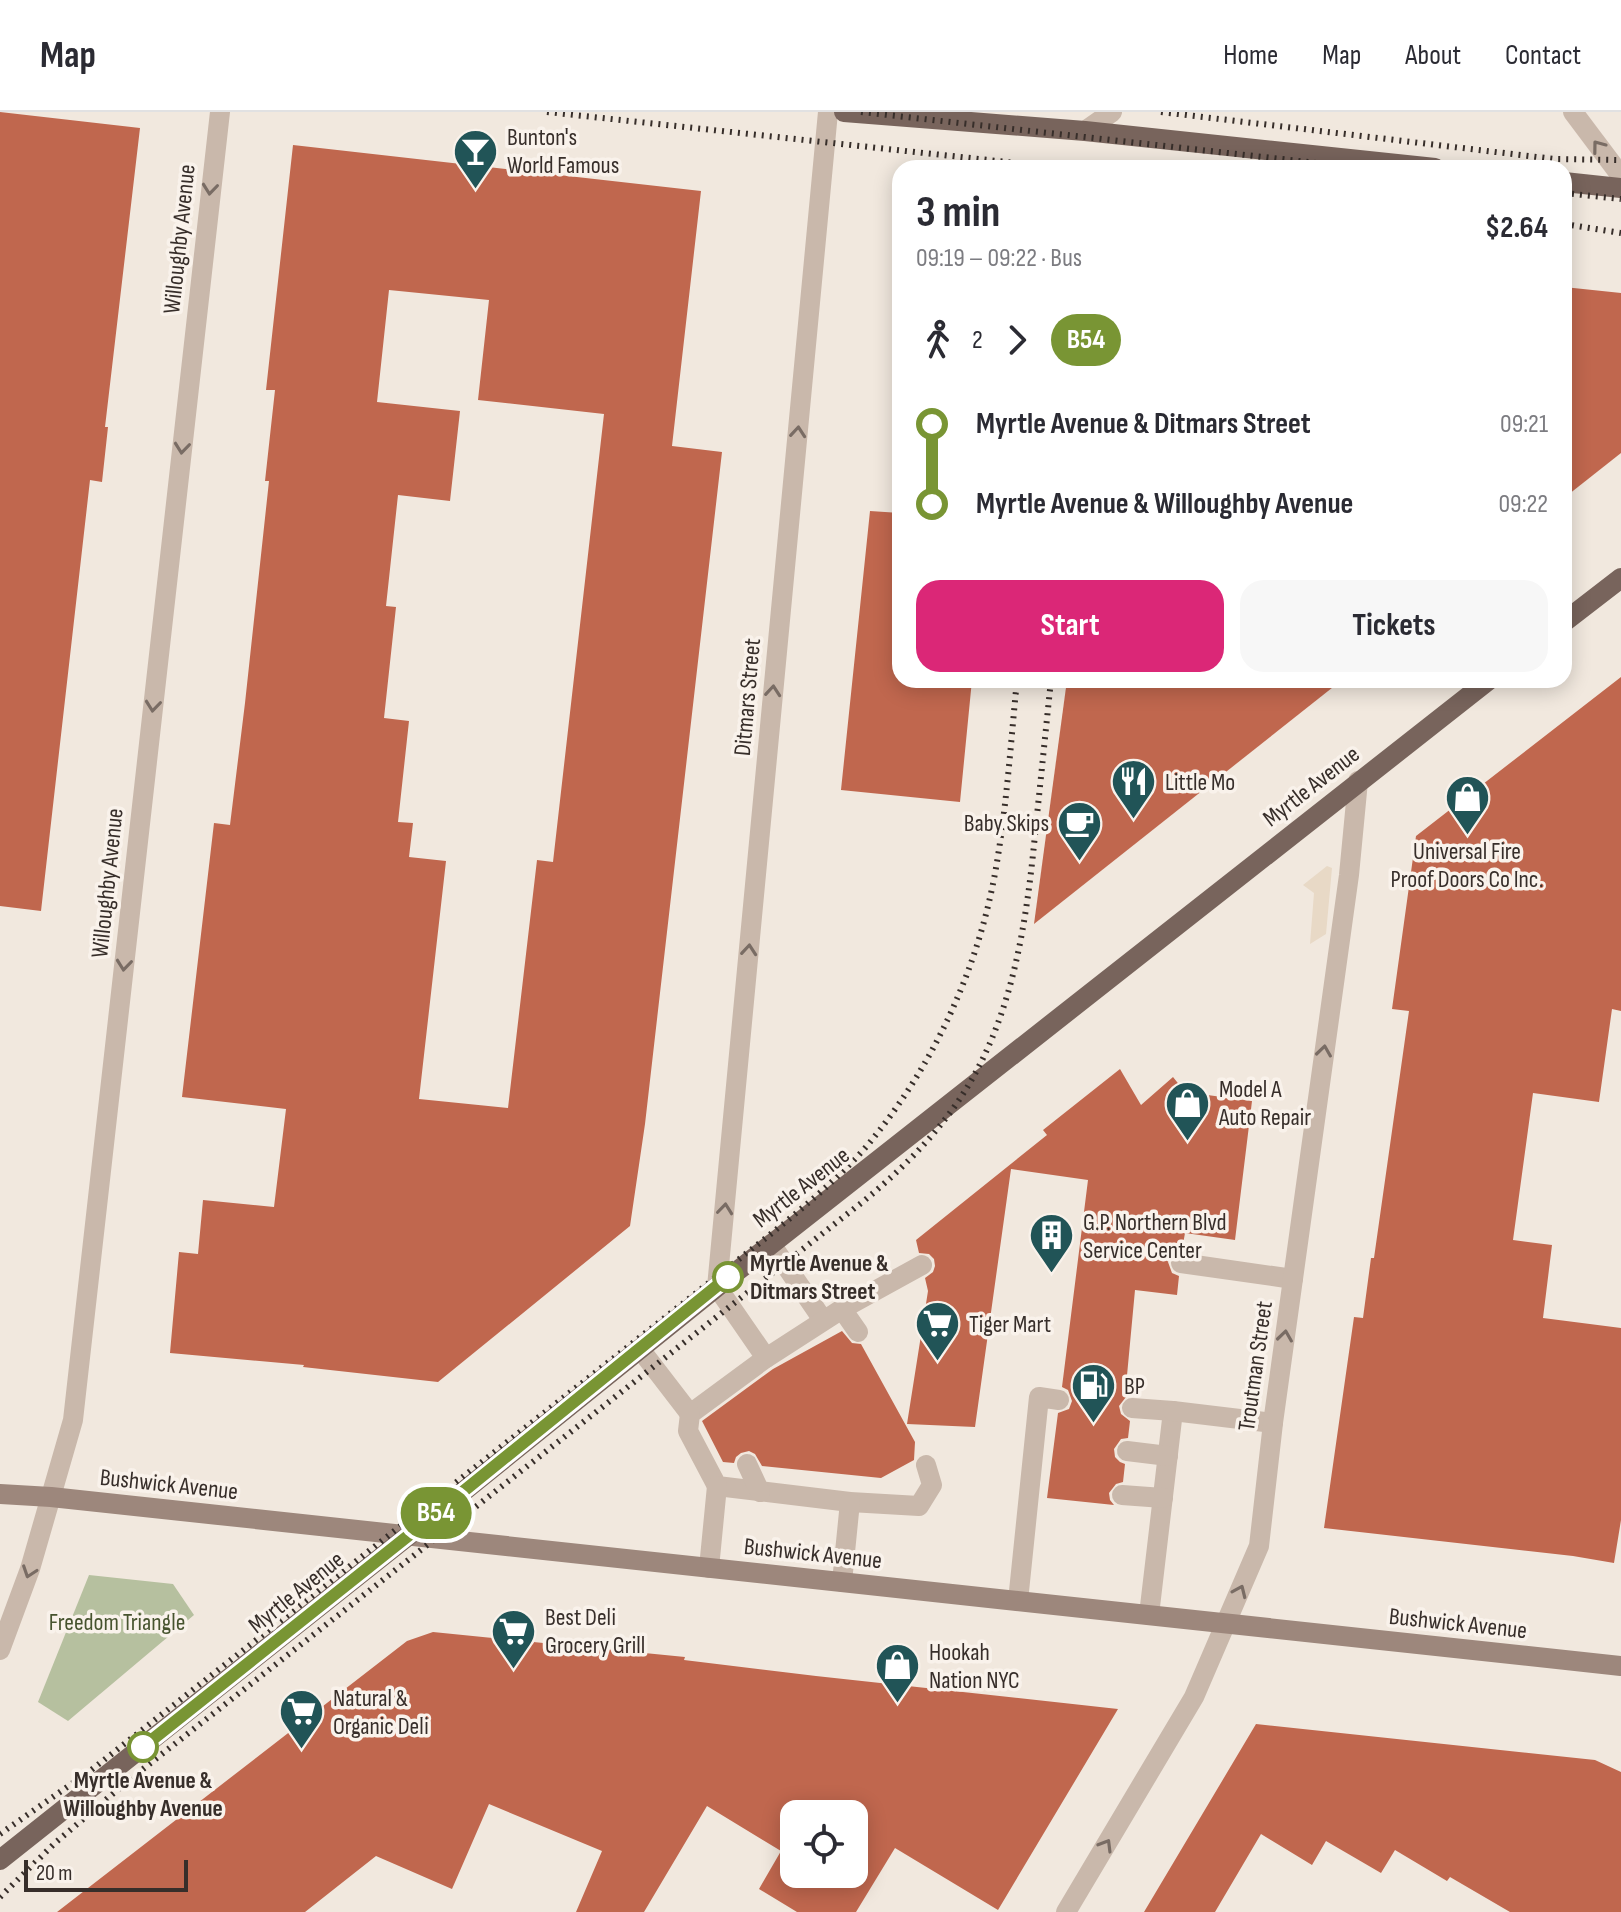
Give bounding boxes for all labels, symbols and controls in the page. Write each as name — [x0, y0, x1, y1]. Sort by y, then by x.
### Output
text: Map — [40, 33, 96, 78]
text: Home — [1223, 39, 1278, 72]
text: Map — [1322, 39, 1361, 72]
text: About — [1405, 39, 1461, 72]
text: Contact — [1505, 39, 1581, 72]
place label: Bunton's World Famous — [507, 123, 619, 180]
bar icon: Bunton's World Famous — [452, 127, 500, 190]
one-way arrow — [1594, 140, 1608, 155]
street label: Willoughby Avenue — [157, 163, 202, 315]
one-way arrow — [202, 183, 219, 196]
text: 3 min — [916, 186, 1000, 239]
text: $2.64 — [1485, 210, 1548, 246]
text: 09:19 – 09:22 · Bus — [916, 243, 1082, 274]
icon: walk — [916, 318, 960, 362]
icon: forward — [995, 318, 1039, 362]
text: B54 — [1067, 323, 1105, 356]
text: 2 — [972, 325, 983, 356]
text: Myrtle Avenue & Ditmars Street — [976, 406, 1311, 442]
text: 09:21 — [1500, 409, 1548, 440]
one-way arrow — [789, 425, 806, 438]
one-way arrow — [173, 442, 190, 455]
text: Myrtle Avenue & Willoughby Avenue — [976, 486, 1353, 522]
text: 09:22 — [1499, 489, 1548, 520]
button: Start — [916, 580, 1224, 672]
button: Tickets — [1240, 580, 1548, 672]
street label: Ditmars Street — [728, 637, 767, 757]
one-way arrow — [765, 684, 782, 697]
one-way arrow — [144, 700, 161, 713]
street label: Myrtle Avenue — [1257, 740, 1365, 833]
restaurant icon: Little Mo — [1110, 758, 1158, 821]
place label: Little Mo — [1165, 768, 1235, 797]
shop icon: Universal Fire Proof Doors Co Inc. — [1443, 773, 1491, 836]
cafe icon: Baby Skips — [1056, 799, 1104, 862]
street label: Willoughby Avenue — [85, 807, 130, 959]
place label: Baby Skips — [964, 809, 1049, 838]
place label: Universal Fire Proof Doors Co Inc. — [1391, 837, 1543, 894]
one-way arrow — [740, 943, 757, 956]
one-way arrow — [116, 958, 133, 971]
one-way arrow — [1315, 1044, 1332, 1058]
place label: Model A Auto Repair — [1218, 1075, 1311, 1132]
shop icon: Model A Auto Repair — [1164, 1079, 1212, 1142]
street label: Myrtle Avenue — [747, 1141, 855, 1234]
one-way arrow — [716, 1202, 733, 1215]
place label: G.P. Northern Blvd Service Center — [1083, 1208, 1227, 1265]
building icon: G.P. Northern Blvd Service Center — [1028, 1212, 1076, 1275]
place label: Myrtle Avenue & Ditmars Street — [750, 1249, 889, 1306]
marker: Myrtle Avenue & Ditmars Street — [713, 1262, 743, 1292]
street label: Troutman Street — [1232, 1299, 1279, 1433]
supermarket icon: Tiger Mart — [914, 1300, 962, 1363]
place label: Tiger Mart — [969, 1310, 1051, 1339]
one-way arrow — [1276, 1330, 1293, 1343]
fuel station icon: BP — [1069, 1362, 1117, 1425]
place label: BP — [1124, 1372, 1145, 1401]
street label: Bushwick Avenue — [98, 1463, 239, 1506]
line badge: B54 — [390, 1487, 482, 1539]
text: B54 — [417, 1496, 455, 1529]
street label: Bushwick Avenue — [742, 1532, 883, 1575]
street label: Myrtle Avenue — [243, 1545, 350, 1640]
one-way arrow — [22, 1564, 38, 1578]
one-way arrow — [1230, 1585, 1246, 1599]
street label: Bushwick Avenue — [1387, 1602, 1528, 1645]
place label: Best Deli Grocery Grill — [545, 1603, 645, 1660]
supermarket icon: Best Deli Grocery Grill — [490, 1607, 538, 1670]
park label: Freedom Triangle — [49, 1608, 185, 1637]
place label: Hookah Nation NYC — [929, 1638, 1020, 1695]
shop icon: Hookah Nation NYC — [874, 1642, 922, 1705]
place label: Natural & Organic Deli — [333, 1684, 429, 1741]
supermarket icon: Natural & Organic Deli — [278, 1688, 326, 1751]
marker: Myrtle Avenue & Willoughby Avenue — [128, 1732, 158, 1762]
place label: Myrtle Avenue & Willoughby Avenue — [63, 1766, 223, 1823]
map controls — [780, 1800, 868, 1888]
button: locate — [780, 1800, 868, 1888]
one-way arrow — [1096, 1839, 1112, 1854]
scale bar — [24, 1856, 188, 1892]
text: 20 m — [36, 1860, 73, 1887]

